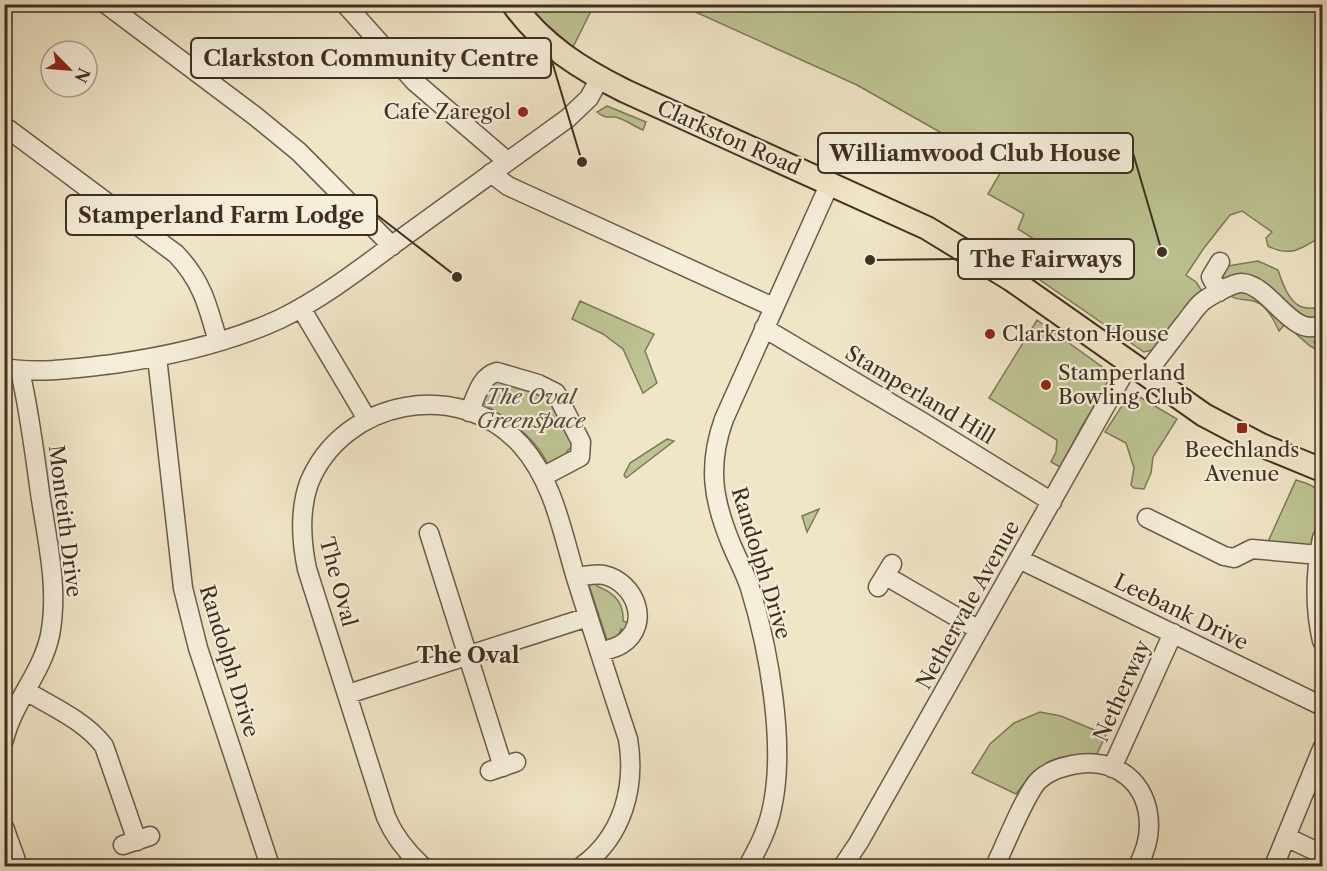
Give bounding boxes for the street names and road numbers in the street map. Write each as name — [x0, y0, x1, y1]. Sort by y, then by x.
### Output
street label: Clarkston Road — [654, 95, 805, 180]
street label: Stamperland Hill — [841, 340, 1000, 449]
street label: Monteith Drive — [44, 443, 87, 598]
street label: Randolph Drive — [726, 484, 796, 642]
street label: Nethervale Avenue — [911, 516, 1024, 693]
street label: The Oval — [315, 534, 362, 629]
street label: Leebank Drive — [1110, 568, 1252, 655]
street label: Randolph Drive — [194, 582, 264, 740]
street label: Netherway — [1088, 636, 1155, 746]

